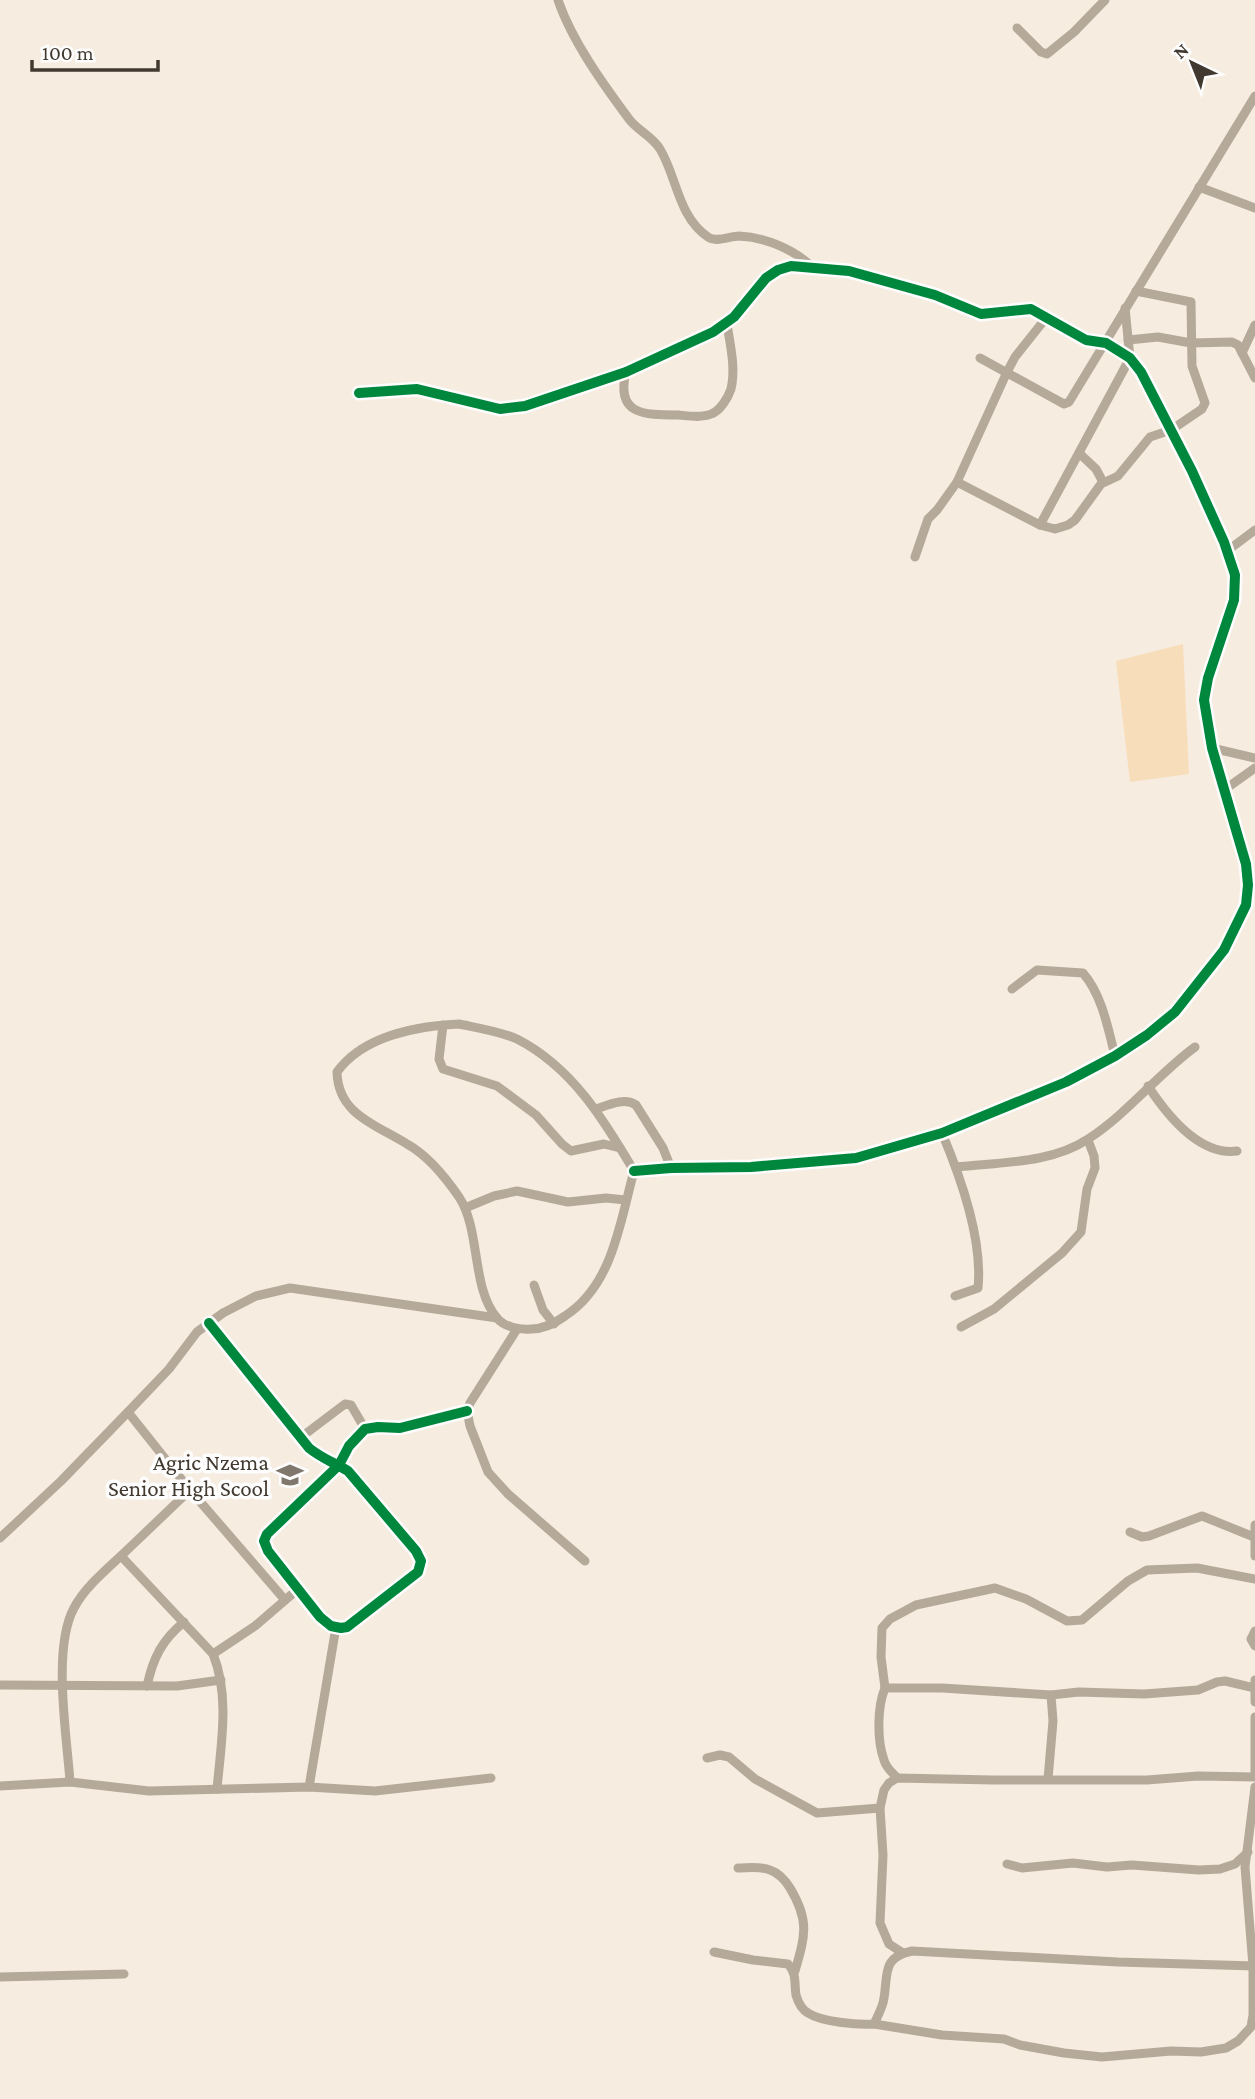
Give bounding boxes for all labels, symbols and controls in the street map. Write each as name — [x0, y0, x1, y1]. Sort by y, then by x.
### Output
scale bar — [32, 28, 158, 72]
north arrow — [1157, 28, 1227, 98]
text: N — [1169, 39, 1193, 63]
text: 100 m — [42, 41, 94, 65]
place label: Agric Nzema Senior High Scool — [108, 1449, 269, 1501]
school or university icon: Agric Nzema Senior High Scool — [275, 1460, 305, 1490]

